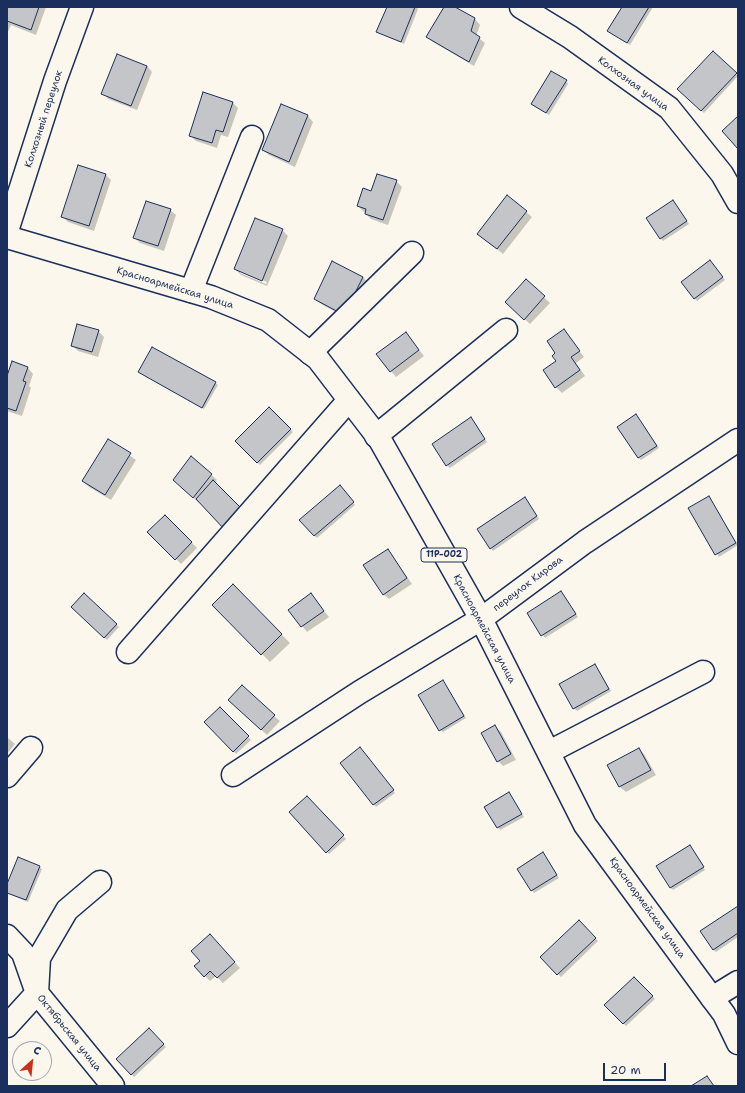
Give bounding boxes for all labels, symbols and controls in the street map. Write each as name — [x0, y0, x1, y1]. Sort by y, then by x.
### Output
street label: Колхозная улица — [595, 54, 671, 114]
street label: Колхозный переулок — [23, 69, 65, 169]
street label: Красноармейская улица — [115, 264, 235, 312]
road number: 11Р-002 — [421, 548, 467, 562]
street label: переулок Кирова — [491, 554, 565, 614]
street label: Красноармейская улица — [450, 573, 518, 685]
street label: Красноармейская улица — [606, 855, 688, 961]
street label: Октябрьская улица — [34, 992, 104, 1074]
north arrow — [12, 1041, 52, 1081]
text: С — [31, 1043, 44, 1059]
scale bar — [605, 1055, 668, 1081]
text: 20 m — [610, 1062, 641, 1078]

